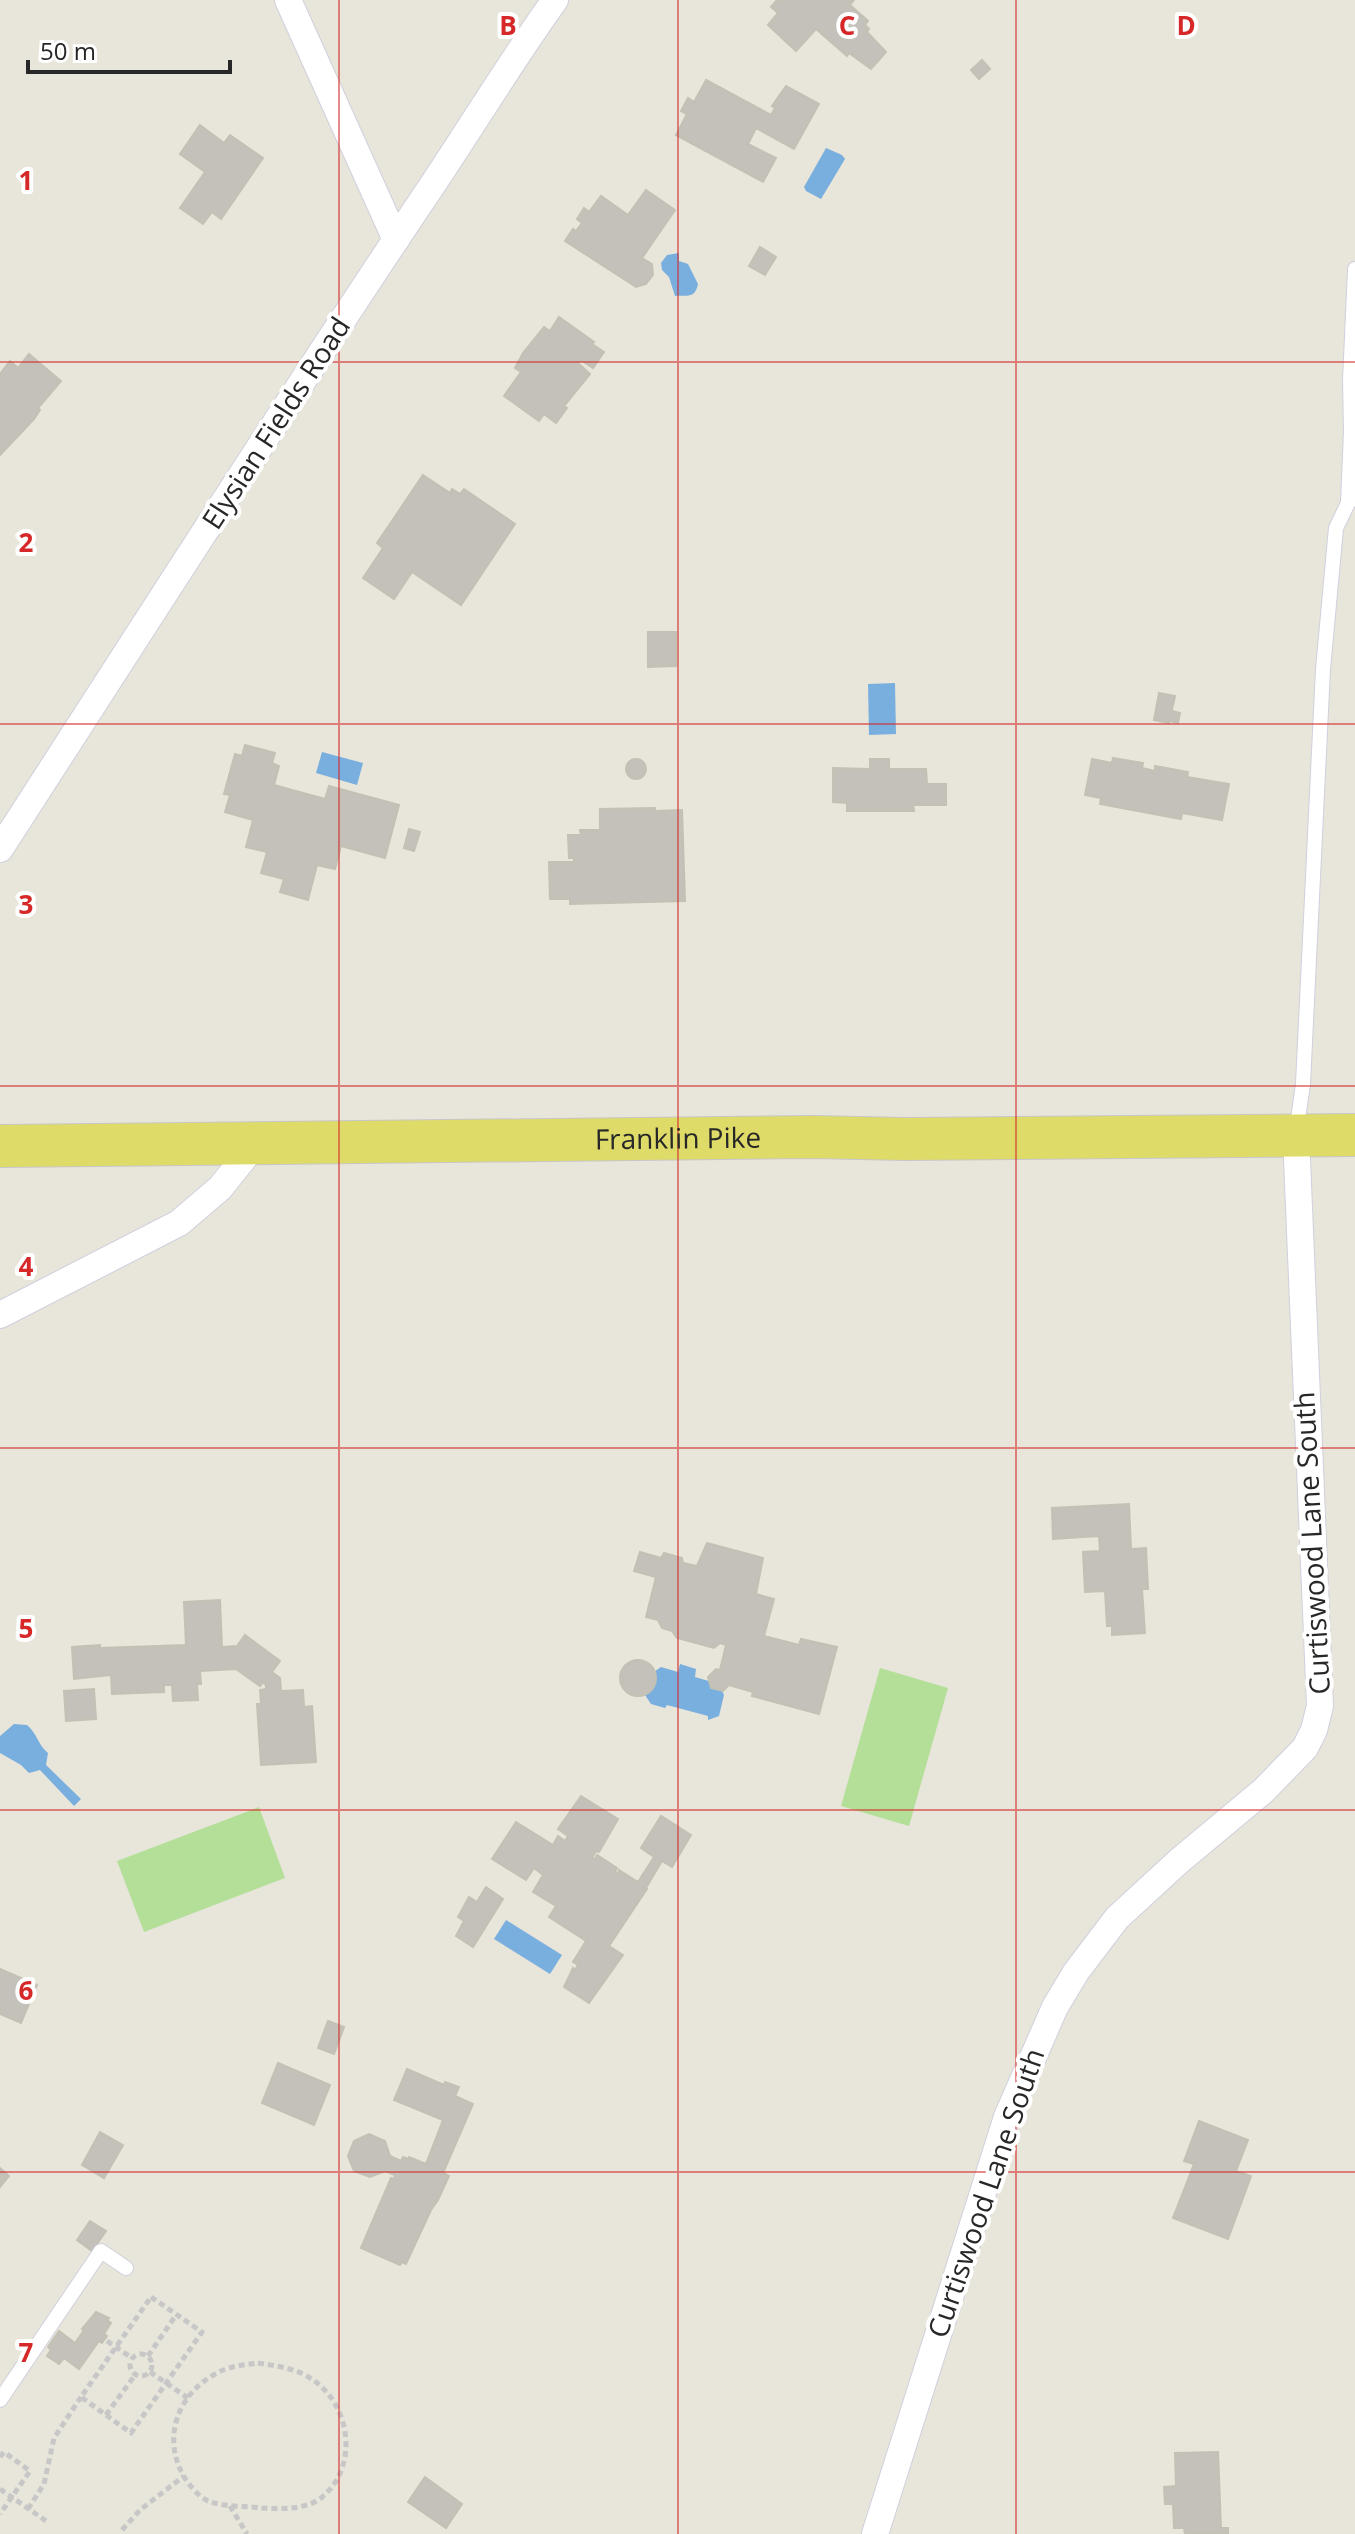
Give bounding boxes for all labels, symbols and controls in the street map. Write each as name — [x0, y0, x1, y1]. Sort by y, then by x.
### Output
text: B — [499, 7, 517, 43]
text: C — [839, 7, 855, 43]
text: D — [1176, 7, 1196, 43]
scale bar — [28, 24, 230, 74]
text: 50 m — [40, 34, 96, 67]
text: 1 — [19, 162, 33, 198]
street label: Elysian Fields Road — [192, 309, 358, 536]
text: 2 — [19, 524, 34, 560]
text: 3 — [19, 886, 33, 922]
street label: Franklin Pike — [595, 1118, 761, 1157]
text: 4 — [19, 1248, 34, 1284]
street label: Curtiswood Lane South — [1284, 1391, 1338, 1695]
text: 5 — [19, 1610, 33, 1646]
text: 6 — [19, 1972, 34, 2008]
street label: Curtiswood Lane South — [918, 2043, 1052, 2342]
text: 7 — [19, 2334, 34, 2370]

